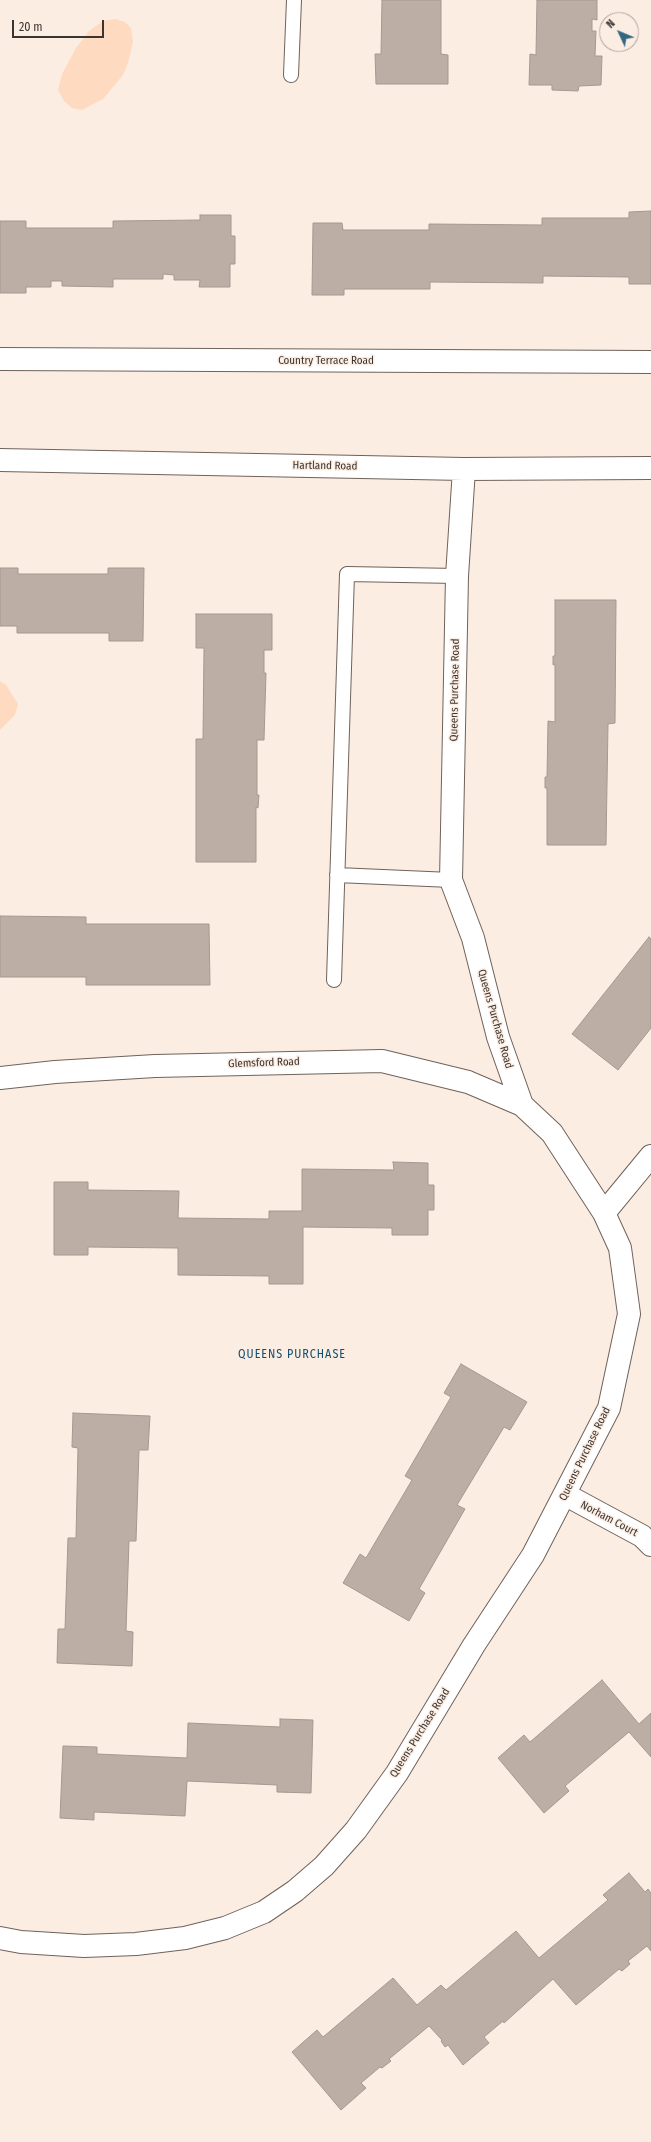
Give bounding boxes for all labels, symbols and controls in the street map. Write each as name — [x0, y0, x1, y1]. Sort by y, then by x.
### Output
scale bar — [14, 12, 106, 38]
north arrow — [599, 12, 639, 52]
text: N — [604, 17, 618, 31]
text: 20 m — [19, 20, 43, 34]
street label: Country Terrace Road — [278, 354, 374, 368]
street label: Hartland Road — [293, 459, 357, 473]
street label: Queens Purchase Road — [448, 639, 462, 741]
street label: Queens Purchase Road — [474, 968, 516, 1070]
street label: Glemsford Road — [228, 1055, 300, 1071]
district label: QUEENS PURCHASE — [238, 1348, 346, 1362]
street label: Queens Purchase Road — [557, 1405, 613, 1503]
street label: Norham Court — [578, 1498, 640, 1540]
street label: Queens Purchase Road — [387, 1686, 453, 1780]

